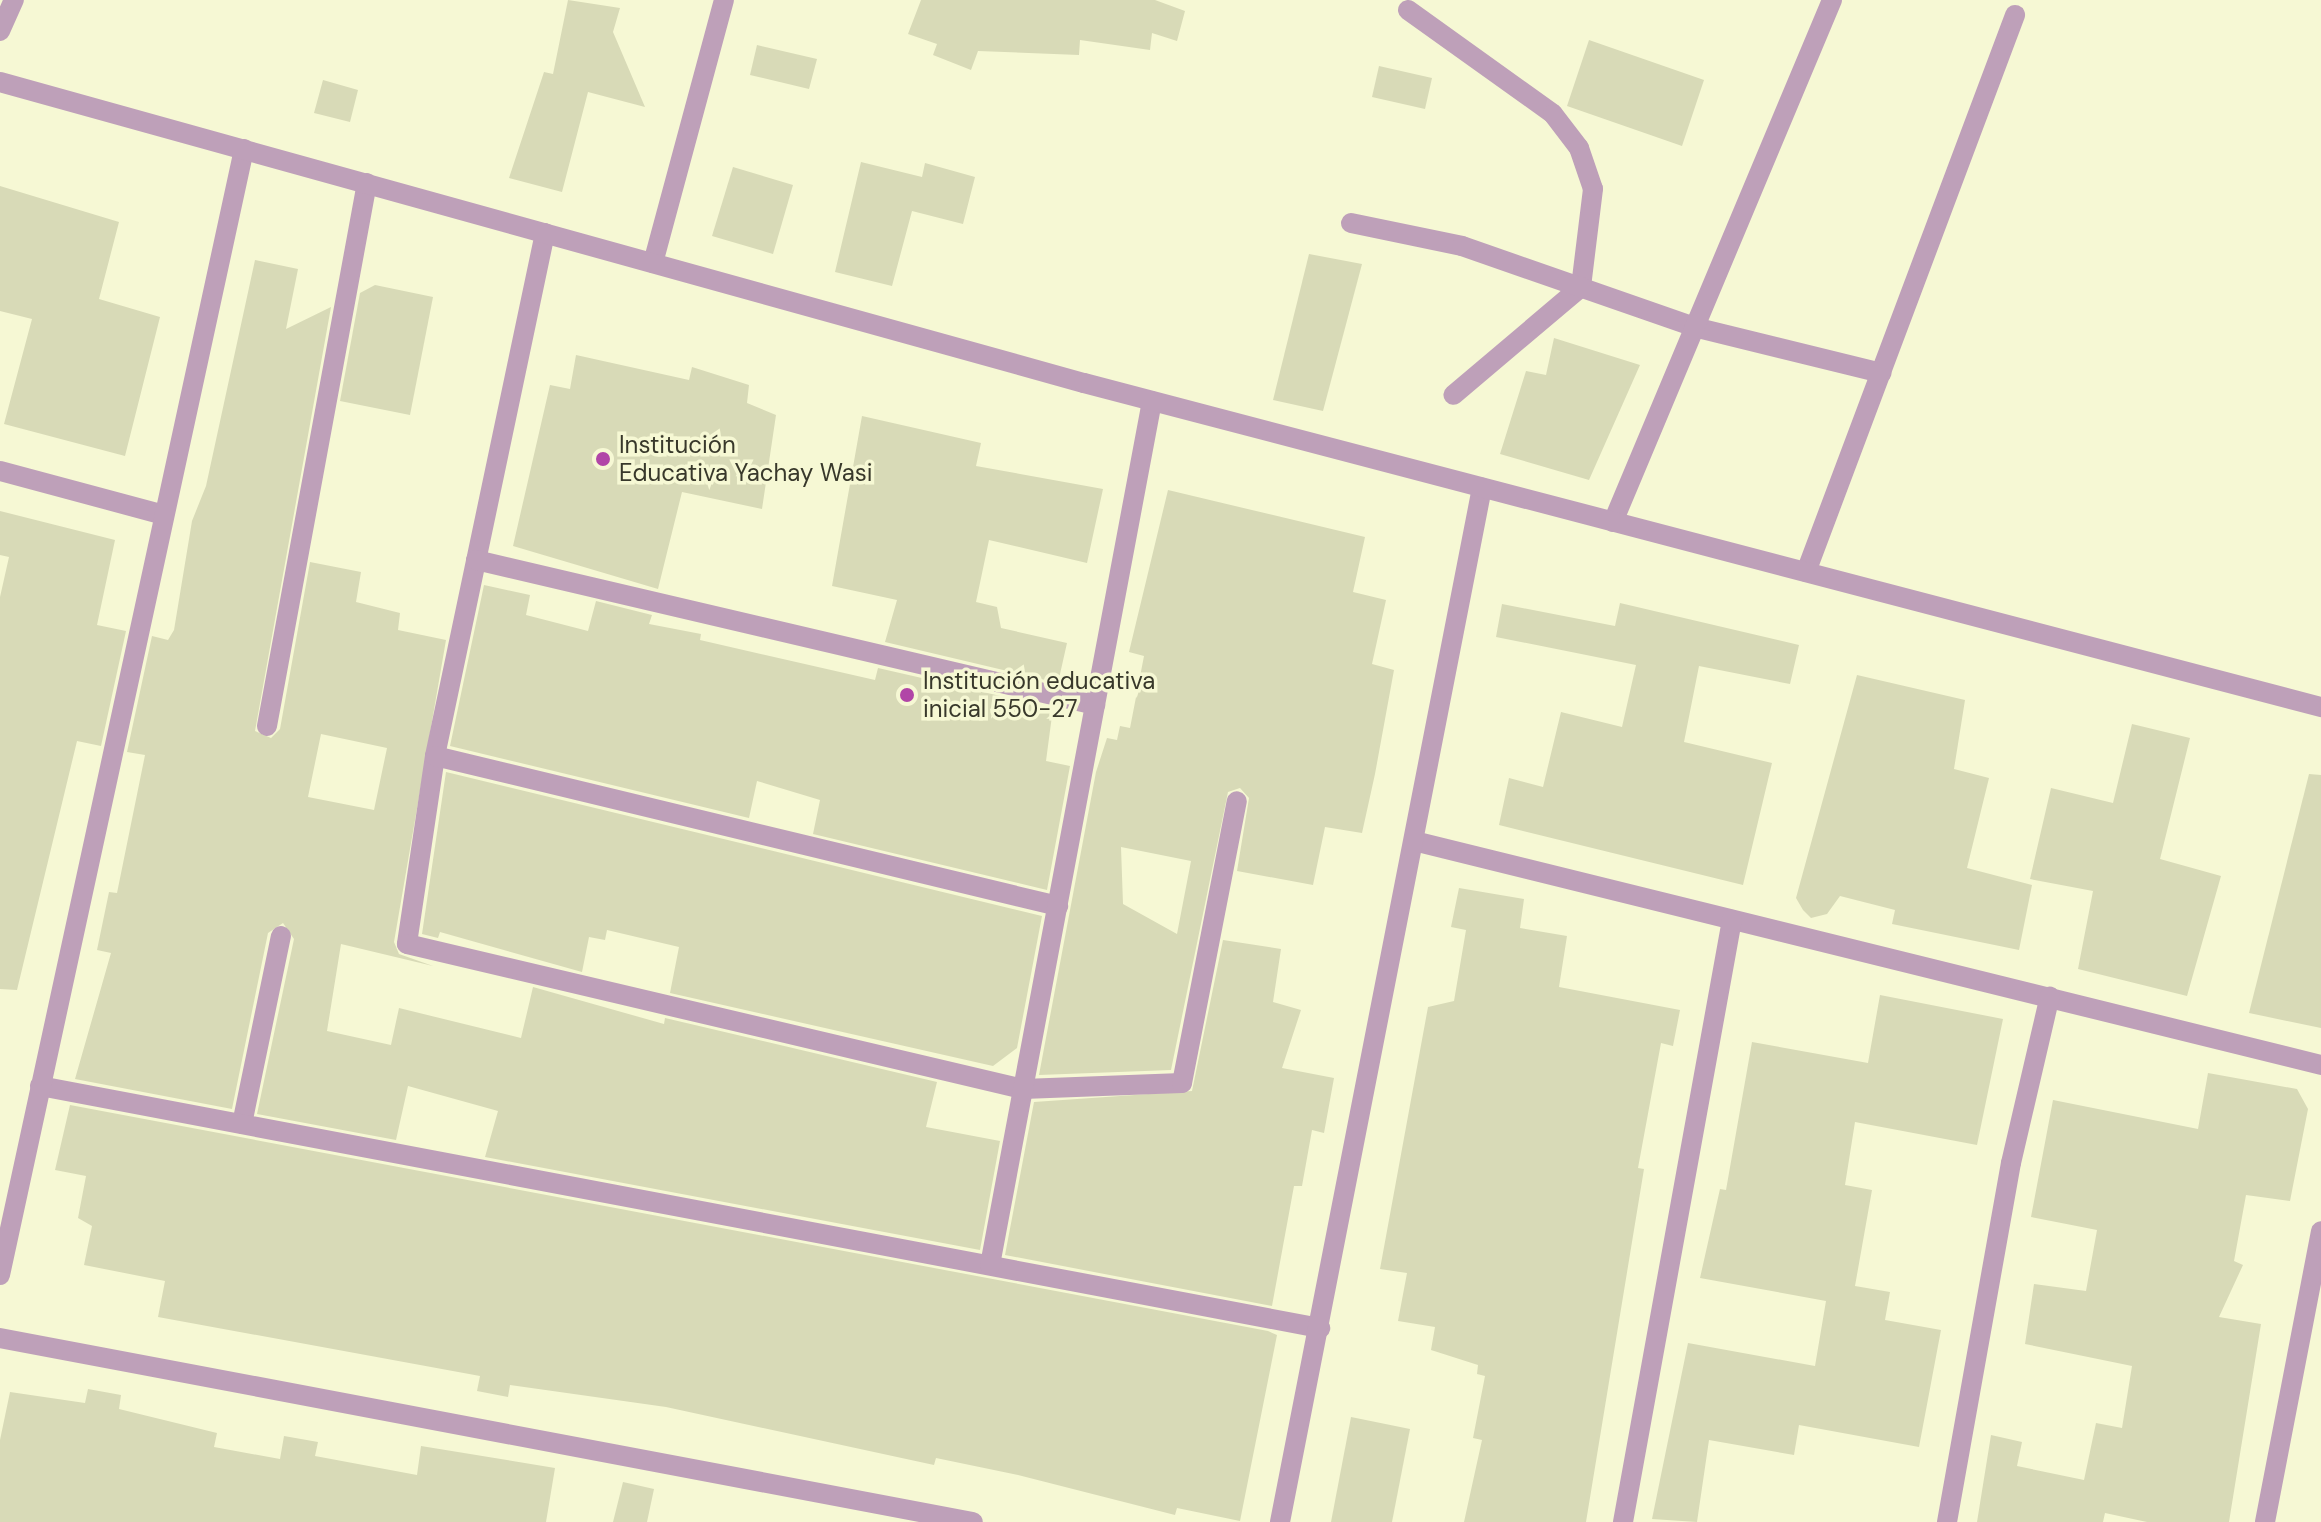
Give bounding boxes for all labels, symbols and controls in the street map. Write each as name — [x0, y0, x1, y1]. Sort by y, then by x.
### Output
place label: Institución Educativa Yachay Wasi — [619, 431, 873, 487]
marker: Institución Educativa Yachay Wasi — [594, 450, 612, 468]
place label: Institución educativa inicial 550-27 — [923, 667, 1155, 723]
marker: Institución educativa inicial 550-27 — [898, 686, 916, 704]

